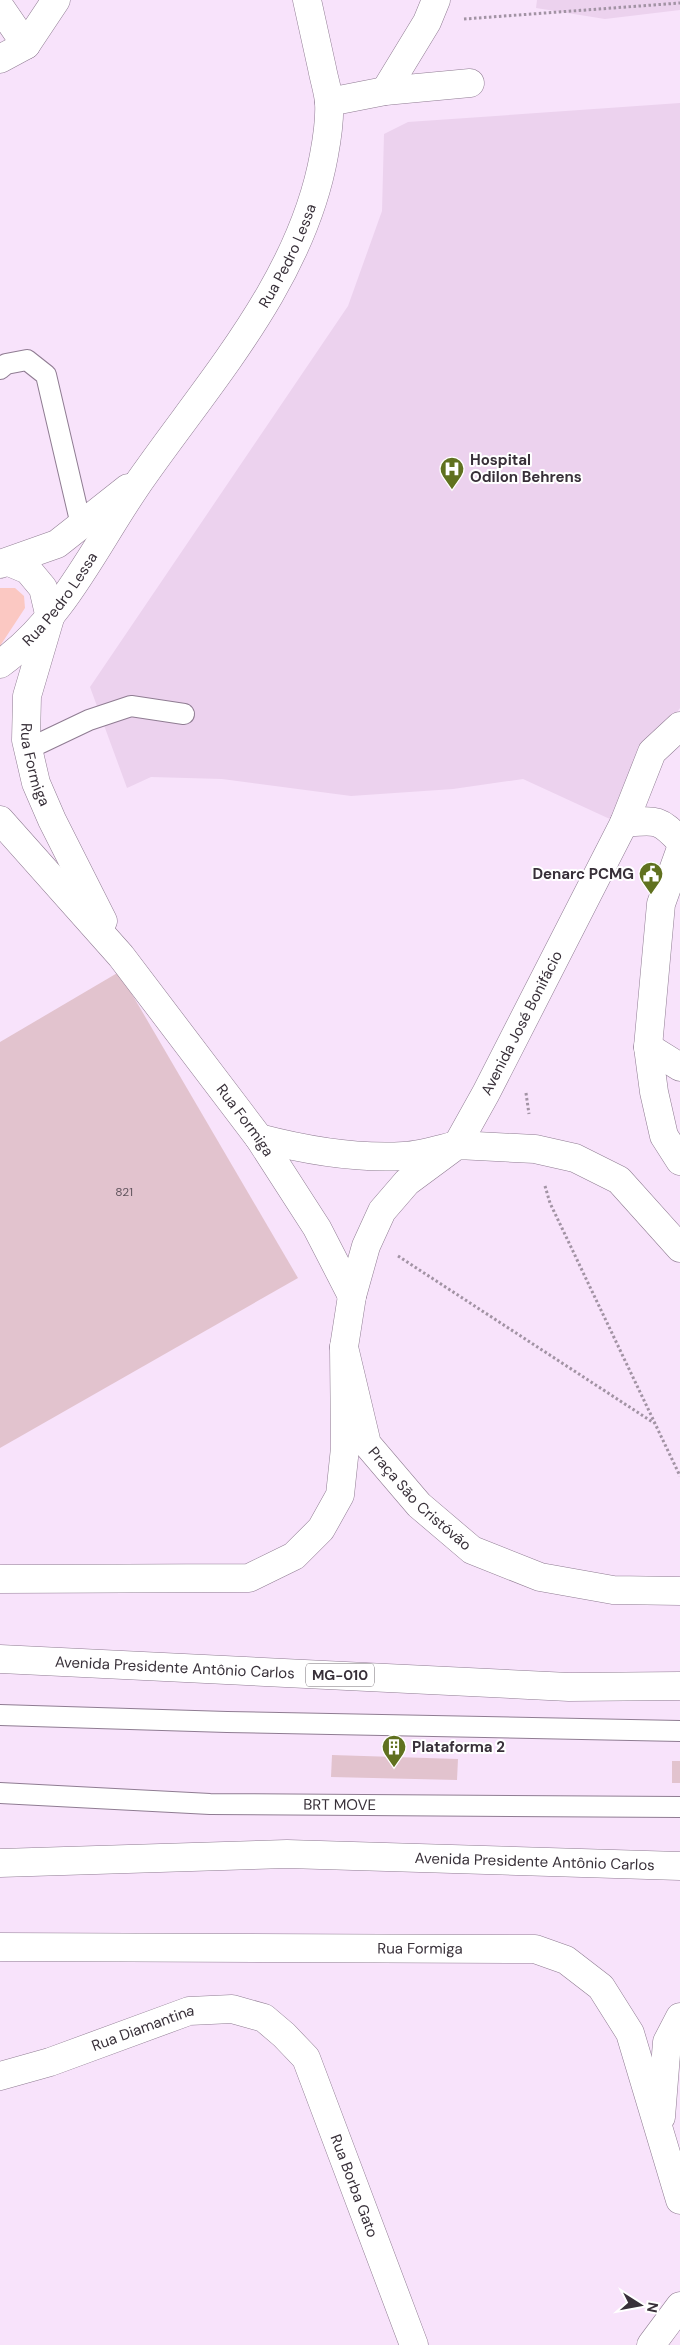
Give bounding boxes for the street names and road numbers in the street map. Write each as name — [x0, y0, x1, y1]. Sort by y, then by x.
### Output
street label: Rua Pedro Lessa — [254, 201, 321, 312]
street label: Rua Pedro Lessa — [18, 548, 102, 651]
street label: Rua Formiga — [16, 723, 55, 809]
street label: Avenida José Bonifácio — [476, 947, 567, 1099]
street label: Rua Formiga — [212, 1080, 278, 1160]
street label: Praça São Cristóvão — [364, 1443, 475, 1555]
street label: Avenida Presidente Antônio Carlos — [54, 1652, 295, 1683]
road number: MG-010 — [306, 1664, 374, 1686]
street label: BRT MOVE — [303, 1795, 376, 1815]
street label: Avenida Presidente Antônio Carlos — [414, 1848, 655, 1875]
street label: Rua Formiga — [377, 1938, 463, 1959]
street label: Rua Diamantina — [89, 2001, 195, 2056]
street label: Rua Borba Gato — [326, 2132, 383, 2240]

